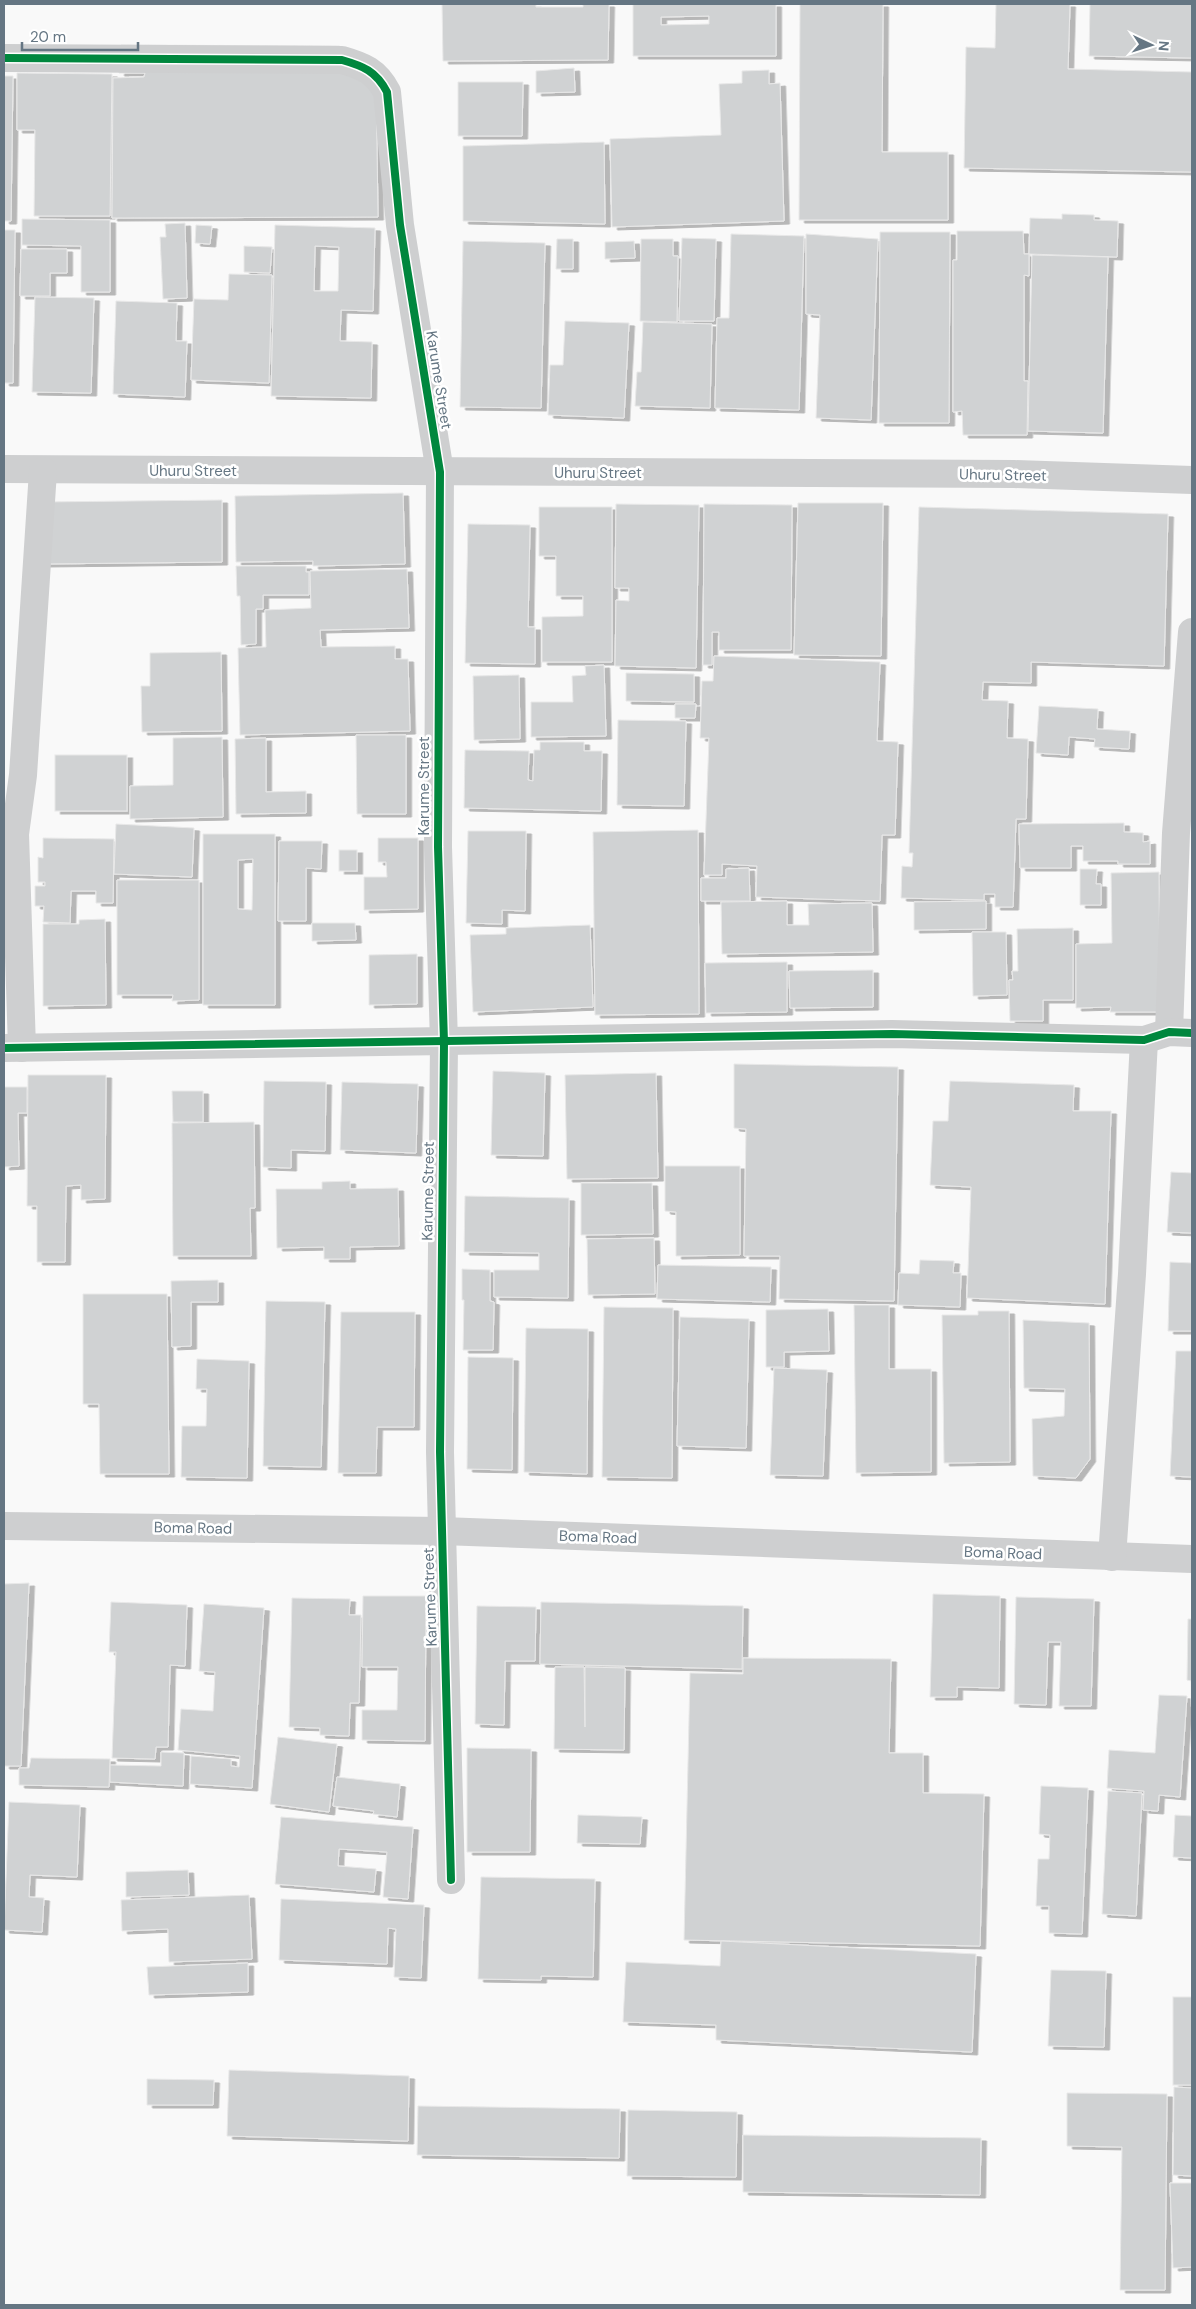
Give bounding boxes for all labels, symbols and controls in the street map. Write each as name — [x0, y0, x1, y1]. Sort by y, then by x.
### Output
scale bar — [22, 20, 139, 52]
north arrow — [1126, 20, 1176, 70]
text: 20 m — [30, 27, 66, 47]
text: N — [1155, 40, 1173, 52]
street label: Karume Street — [421, 329, 457, 431]
street label: Uhuru Street — [149, 461, 237, 481]
street label: Uhuru Street — [554, 463, 642, 483]
street label: Uhuru Street — [959, 464, 1047, 486]
street label: Karume Street — [414, 736, 434, 836]
street label: Karume Street — [417, 1141, 439, 1241]
street label: Boma Road — [154, 1517, 232, 1539]
street label: Boma Road — [558, 1526, 638, 1548]
street label: Boma Road — [963, 1542, 1043, 1564]
street label: Karume Street — [418, 1547, 442, 1647]

